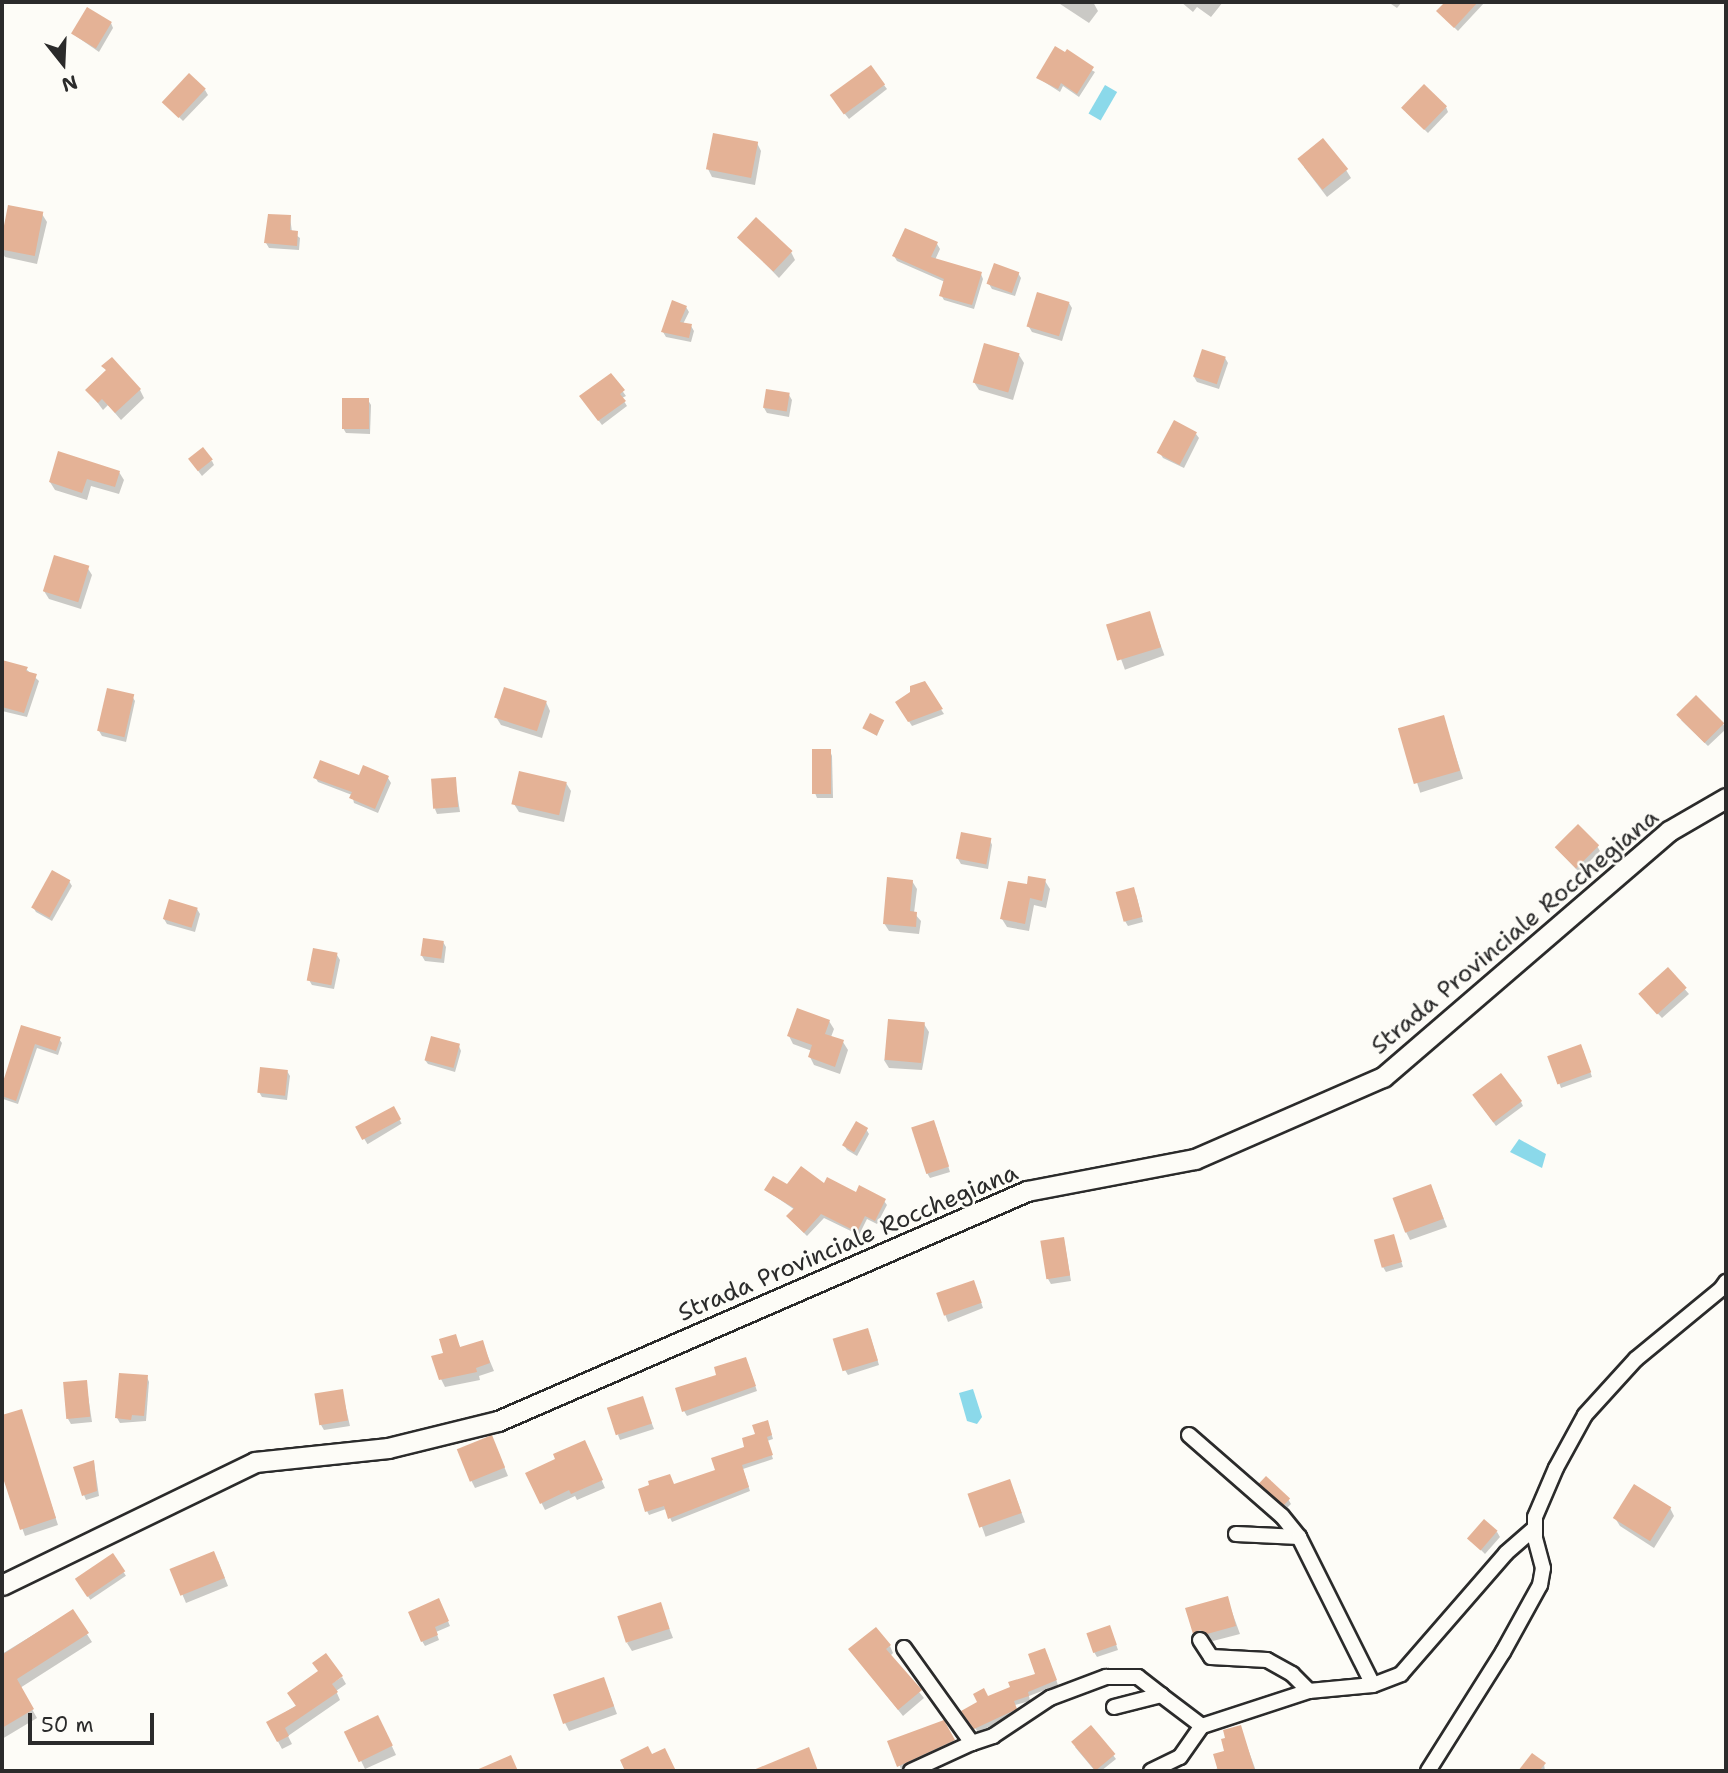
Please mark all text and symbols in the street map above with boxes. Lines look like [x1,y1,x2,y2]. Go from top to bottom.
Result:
north arrow [28,28,98,98]
text: N [59,69,81,98]
street label: Strada Provinciale Rocchegiana [1365,803,1665,1061]
street label: Strada Provinciale Rocchegiana [674,1158,1022,1328]
scale bar [32,1700,158,1744]
text: 50 m [41,1711,94,1739]

